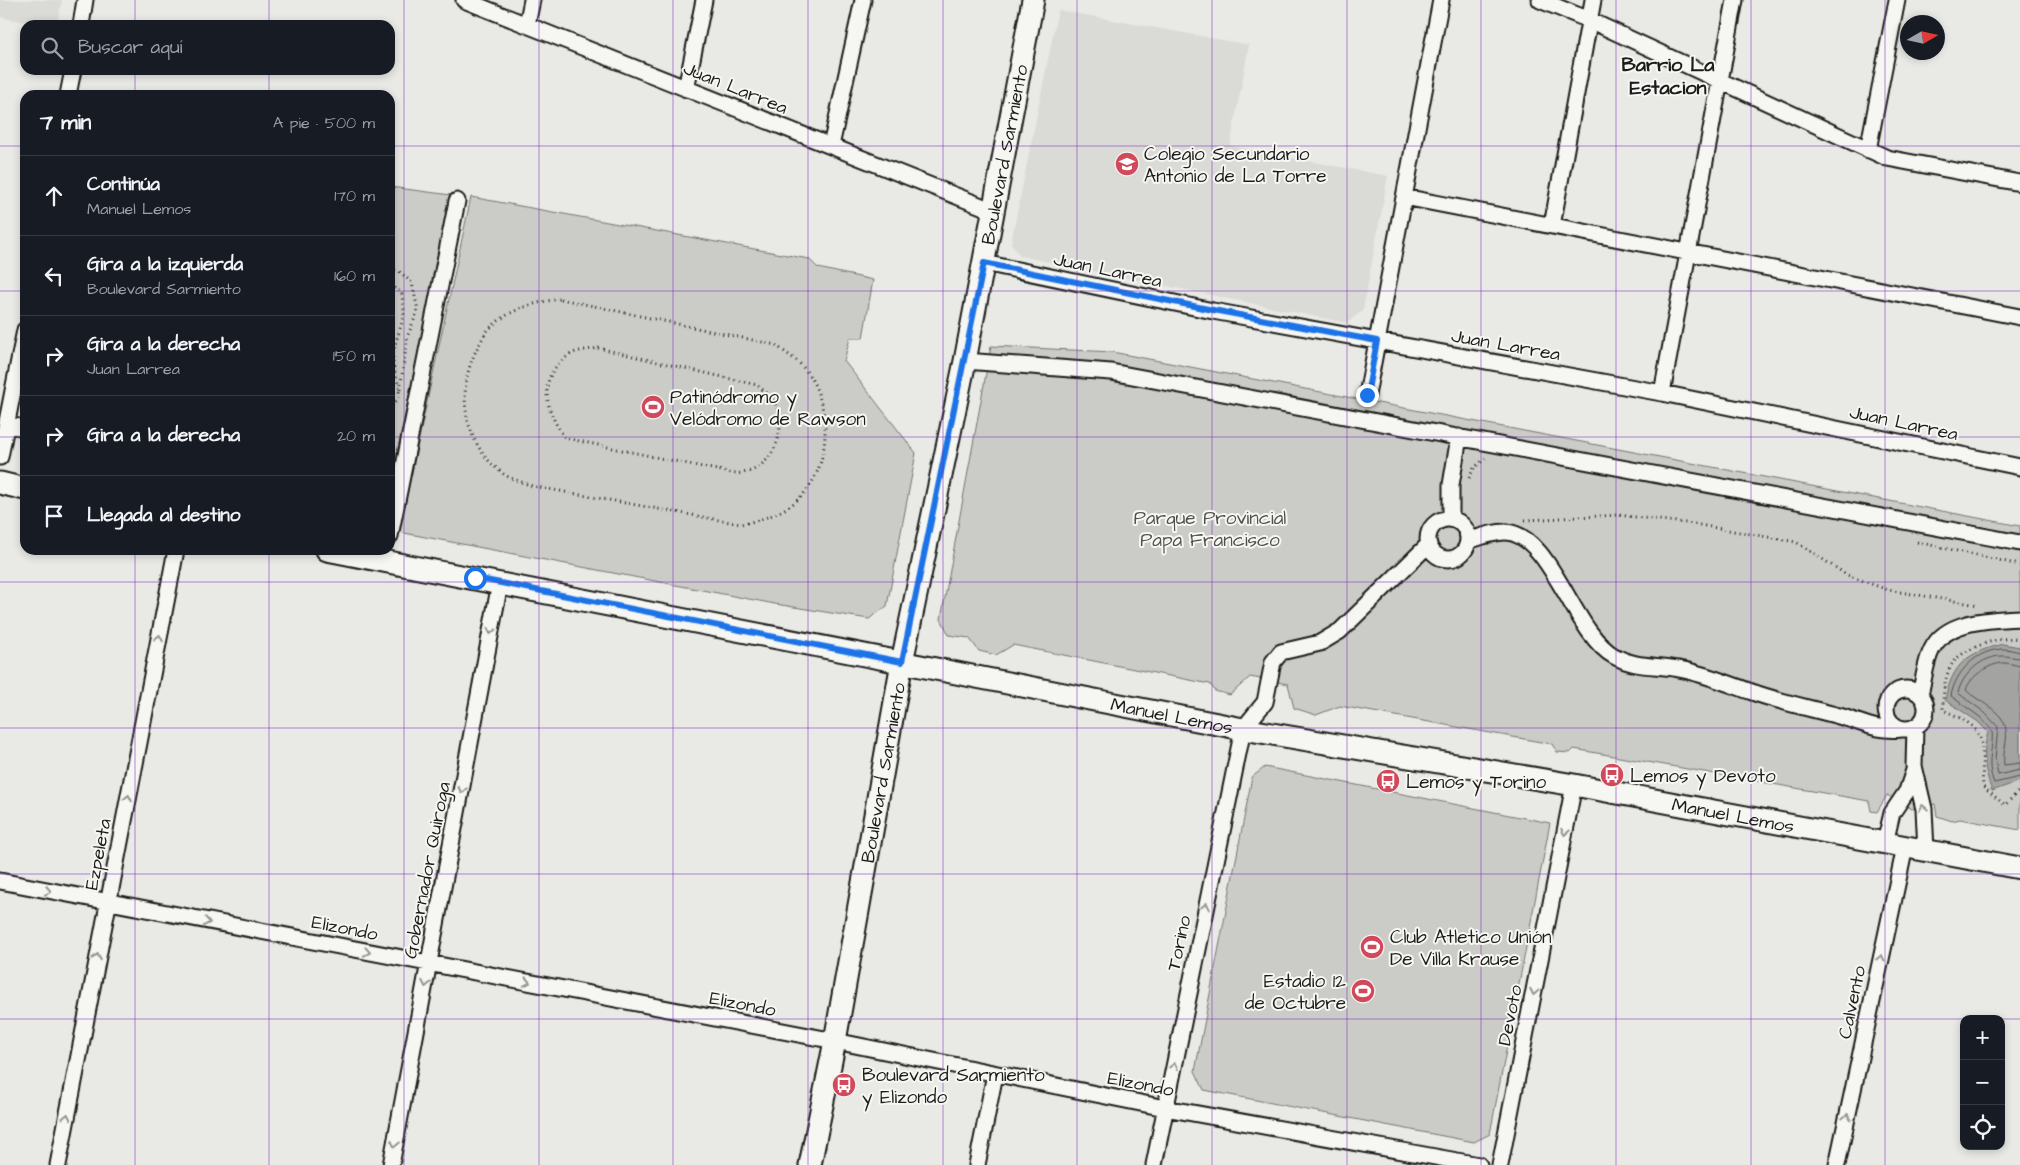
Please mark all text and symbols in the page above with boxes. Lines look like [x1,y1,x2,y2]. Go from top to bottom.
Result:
north arrow [1900,15,1945,60]
search box [20,20,395,75]
icon: search [38,34,66,62]
text: Buscar aquí [78,34,182,61]
district label: Barrio La Estacion [1622,51,1715,102]
street label: Juan Larrea [679,55,792,122]
street label: Boulevard Sarmiento [975,62,1036,247]
text: 7 min [40,108,91,137]
text: A pie · 500 m [273,112,375,134]
place label: Colegio Secundario Antonio de La Torre [1144,141,1327,190]
school or university icon: Colegio Secundario Antonio de La Torre [1114,151,1140,177]
text: Continúa [87,171,160,198]
icon: ahead [40,182,68,210]
text: 170 m [334,185,375,207]
text: Manuel Lemos [87,198,191,220]
street label: Juan Larrea [1051,246,1165,295]
text: Gira a la izquierda [87,251,243,278]
icon: left [40,262,68,290]
text: 160 m [334,265,375,287]
text: Boulevard Sarmiento [87,278,241,300]
street label: Juan Larrea [1449,323,1563,368]
text: Gira a la derecha [87,331,240,358]
icon: right [40,342,68,370]
text: 150 m [333,345,375,367]
text: Juan Larrea [87,358,180,380]
place label: Patinódromo y Velódromo de Rawson [670,384,866,433]
route end [1356,384,1379,407]
sports icon: Patinódromo y Velódromo de Rawson [640,394,666,420]
street label: Juan Larrea [1847,399,1961,448]
icon: right [40,422,68,450]
text: Gira a la derecha [87,422,240,449]
text: 20 m [337,425,375,447]
icon: arrive [40,502,68,530]
text: Llegada al destino [87,502,240,529]
park label: Parque Provincial Papa Francisco [1134,505,1286,554]
route start [464,567,487,590]
one-way arrow [487,626,497,635]
one-way arrow [153,634,163,643]
street label: Boulevard Sarmiento [855,680,913,865]
street label: Manuel Lemos [1108,691,1235,742]
bus stop icon: Lemos y Devoto [1599,762,1625,788]
place label: Lemos y Devoto [1630,763,1776,791]
bus stop icon: Lemos y Torino [1375,768,1401,794]
place label: Lemos y Torino [1406,769,1546,797]
street label: Gobernador Quiroga [397,779,459,961]
one-way arrow [457,786,467,795]
street label: Manuel Lemos [1670,792,1796,841]
one-way arrow [122,793,132,802]
one-way arrow [1919,803,1929,812]
street label: Ezpeleta [78,816,119,892]
one-way arrow [1560,828,1571,837]
one-way arrow [43,885,52,895]
one-way arrow [1200,902,1211,911]
street label: Elizondo [309,909,381,948]
street label: Torino [1160,913,1199,974]
one-way arrow [203,916,212,926]
place label: Club Atletico Unión De Villa Krause [1390,924,1552,973]
sports icon: Club Atletico Unión De Villa Krause [1359,934,1385,960]
one-way arrow [363,946,371,957]
one-way arrow [92,953,102,962]
one-way arrow [1875,954,1886,963]
street label: Calvento [1832,963,1873,1041]
place label: Estadio 12 de Octubre [1245,968,1346,1017]
one-way arrow [522,977,531,987]
sports icon: Estadio 12 de Octubre [1350,978,1376,1004]
one-way arrow [421,980,431,989]
street label: Devoto [1491,982,1530,1048]
street label: Elizondo [707,985,779,1024]
one-way arrow [1529,987,1540,996]
map controls [1960,1015,2005,1150]
button: + [1960,1015,2005,1060]
button: − [1960,1060,2005,1105]
one-way arrow [1168,1061,1178,1070]
place label: Boulevard Sarmiento y Elizondo [862,1062,1045,1112]
street label: Elizondo [1105,1065,1177,1104]
bus stop icon: Boulevard Sarmiento y Elizondo [831,1072,857,1098]
button: locate [1960,1105,2005,1150]
one-way arrow [62,1113,72,1121]
one-way arrow [1841,1113,1852,1122]
one-way arrow [390,1140,401,1148]

